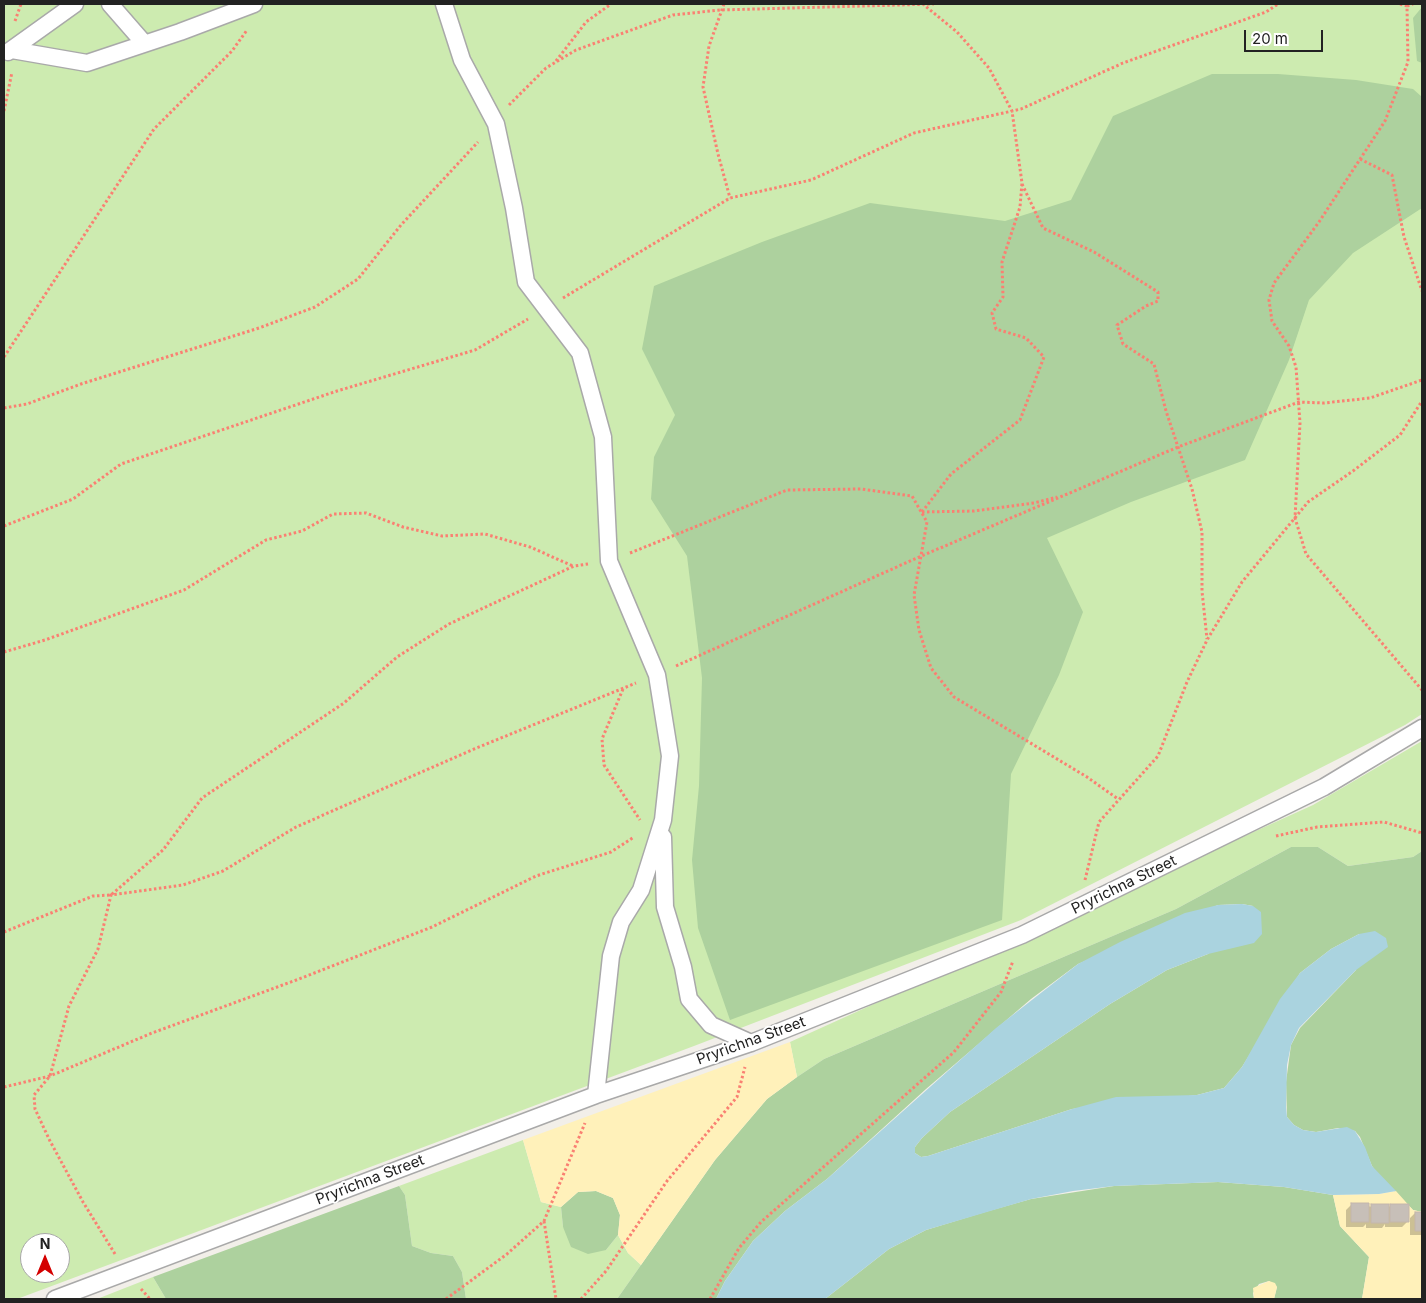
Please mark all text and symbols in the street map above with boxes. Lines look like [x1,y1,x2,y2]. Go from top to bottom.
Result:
scale bar [1246,20,1325,52]
text: 20 m [1252,29,1288,48]
street label: Pryrichna Street [1069,852,1179,918]
street label: Pryrichna Street [694,1013,808,1069]
street label: Pryrichna Street [313,1151,427,1209]
north arrow [20,1233,70,1283]
text: N [40,1235,50,1252]

